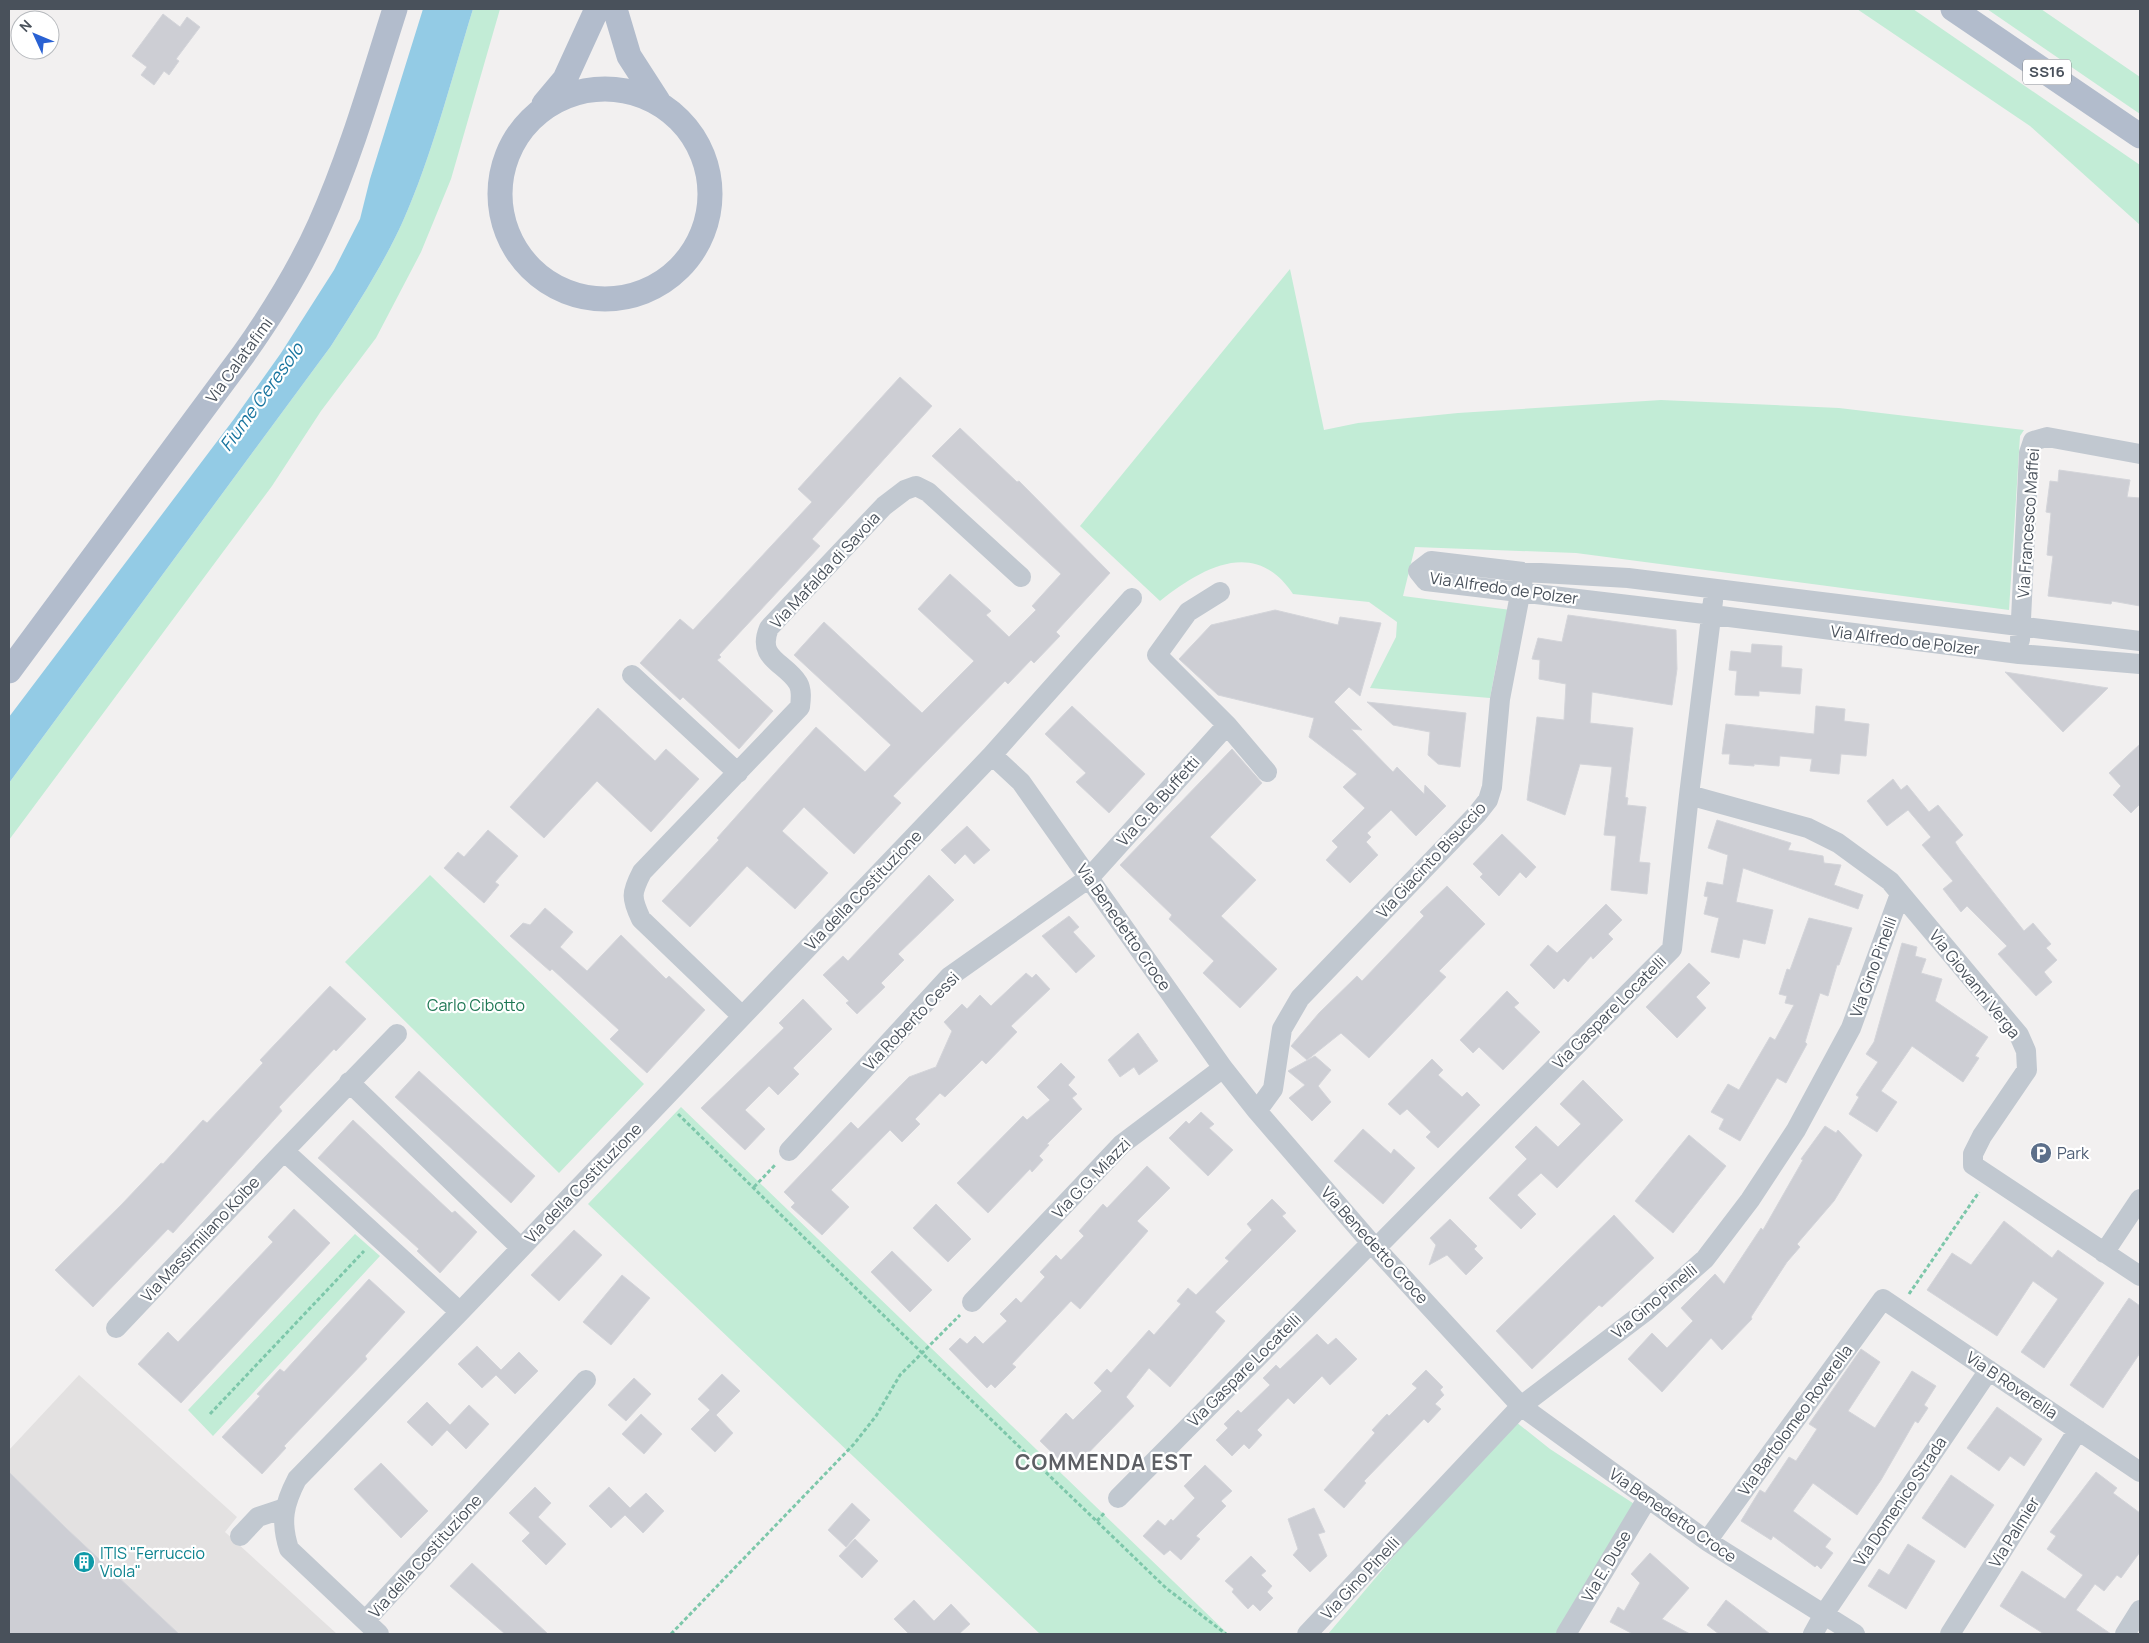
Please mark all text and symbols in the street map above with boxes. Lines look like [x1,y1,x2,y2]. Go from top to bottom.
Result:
north arrow [10,10,60,60]
text: N [15,15,36,36]
road number: SS16 [2023,60,2071,84]
street label: Via Calatafimi [201,313,277,407]
water label: Fiume Ceresolo [214,336,309,455]
street label: Via Francesco Maffei [2012,447,2044,599]
street label: Via Mafalda di Savoia [765,507,885,633]
street label: Via Alfredo de Polzer [1428,567,1580,609]
street label: Via Alfredo de Polzer [1829,620,1981,660]
street label: Via G. B. Buffetti [1112,751,1204,851]
street label: Via Giacinto Bisuccio [1371,797,1491,923]
street label: Via della Costituzione [800,825,926,955]
street label: Via Benedetto Croce [1072,859,1176,995]
street label: Via Gino Pinelli [1845,914,1901,1020]
street label: Via Giovanni Verga [1924,925,2026,1043]
street label: Via Gaspare Locatelli [1547,950,1671,1074]
street label: Via Roberto Cessi [858,967,964,1075]
park label: Carlo Cibotto [427,994,525,1016]
street label: Via della Costituzione [520,1118,646,1248]
street label: Via G.G. Miazzi [1047,1133,1135,1223]
parking icon: Park [2029,1141,2053,1165]
place label: Park [2057,1142,2090,1164]
street label: Via Massimiliano Kolbe [136,1171,264,1307]
street label: Via Benedetto Croce [1316,1182,1434,1308]
street label: Via Gino Pinelli [1606,1259,1702,1343]
street label: Via Gaspare Locatelli [1182,1308,1306,1432]
street label: Via Bartolomeo Roverella [1733,1340,1857,1500]
street label: Via B Roverella [1962,1346,2062,1424]
street label: Via Domenico Strada [1849,1432,1951,1570]
district label: COMMENDA EST [1015,1448,1193,1476]
street label: Via Benedetto Croce [1605,1463,1741,1567]
street label: Via della Costituzione [364,1489,486,1623]
street label: Via Palmier [1984,1492,2045,1572]
street label: Via E. Duse [1576,1526,1636,1606]
street label: Via Gino Pinelli [1316,1532,1404,1624]
place label: ITIS "Ferruccio Viola" [100,1542,205,1582]
building icon: ITIS "Ferruccio Viola" [72,1550,96,1574]

